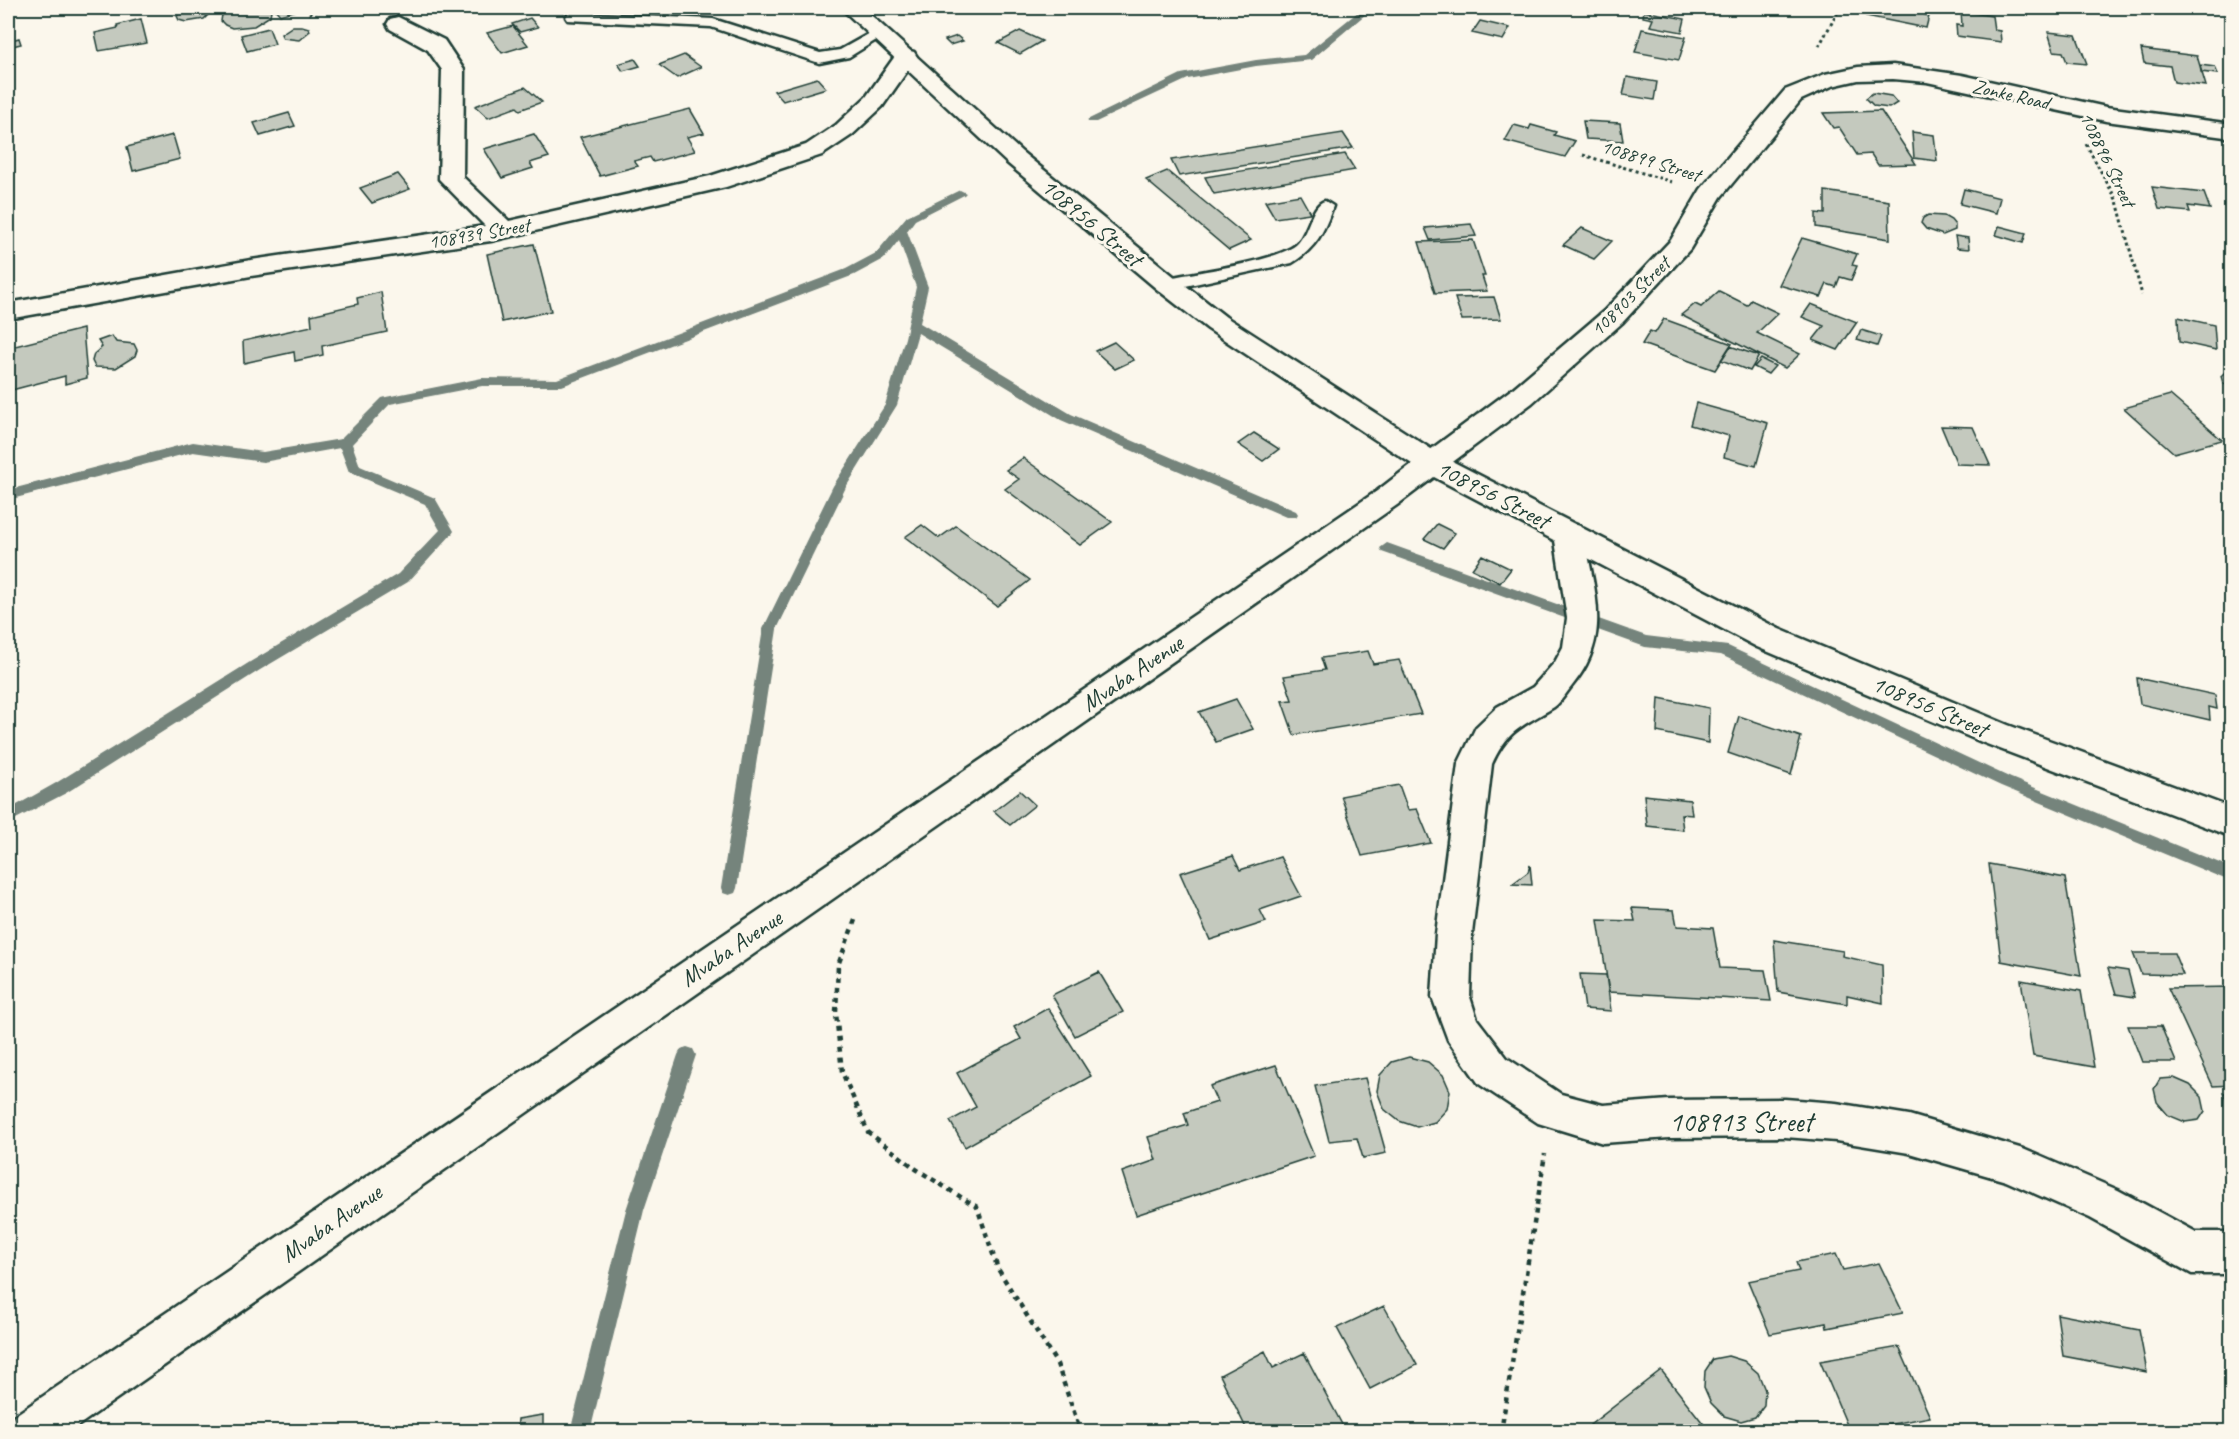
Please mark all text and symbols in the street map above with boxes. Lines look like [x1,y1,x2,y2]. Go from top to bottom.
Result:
street label: Zonke Road [1970,74,2055,116]
street label: 108896 Street [2074,108,2143,214]
street label: 108899 Street [1598,134,1707,188]
street label: 108956 Street [1035,171,1151,275]
street label: 108939 Street [426,212,535,255]
street label: 108903 Street [1585,249,1678,341]
street label: 108956 Street [1431,453,1557,537]
street label: Mvaba Avenue [1075,627,1191,718]
street label: 108956 Street [1868,668,1995,745]
street label: Mvaba Avenue [674,902,790,993]
street label: 108913 Street [1669,1104,1816,1139]
street label: Mvaba Avenue [275,1176,389,1269]

